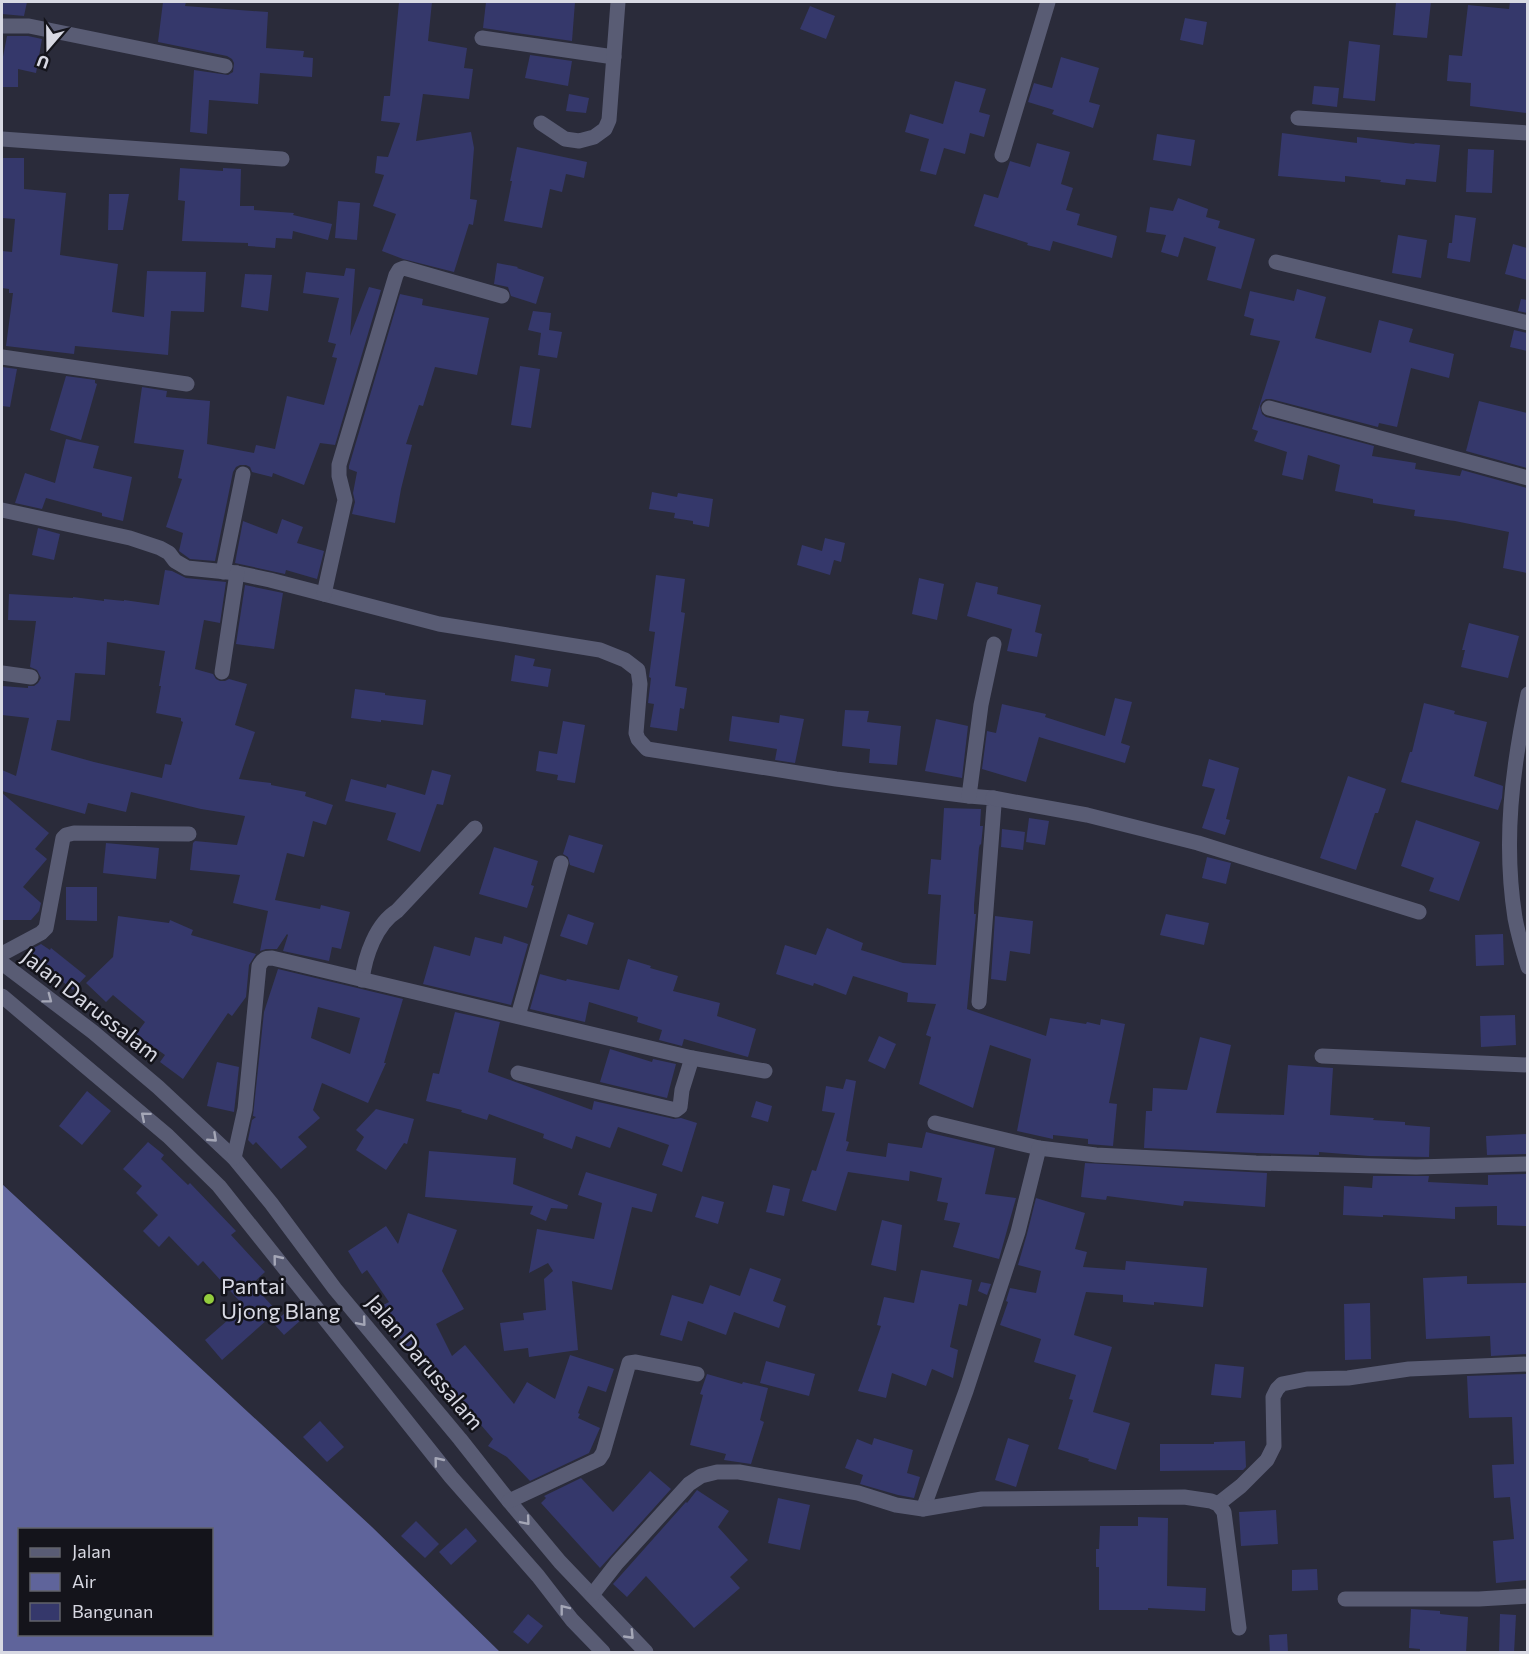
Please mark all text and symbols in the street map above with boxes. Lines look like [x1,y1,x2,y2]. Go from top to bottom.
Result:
north arrow [18,18,78,78]
text: U [34,52,51,73]
street label: Jalan Darussalam [17,942,166,1067]
one-way arrow [42,991,53,1002]
one-way arrow [141,1112,152,1123]
one-way arrow [205,1131,216,1142]
one-way arrow [273,1255,284,1266]
place label: Pantai Ujong Blang [221,1272,340,1324]
street label: Jalan Darussalam [361,1289,490,1435]
marker: Pantai Ujong Blang [202,1292,216,1306]
one-way arrow [355,1315,366,1326]
one-way arrow [434,1456,445,1467]
one-way arrow [518,1515,529,1526]
legend [18,1528,213,1636]
text: Jalan [72,1540,111,1562]
text: Air [72,1570,96,1592]
text: Bangunan [72,1600,153,1622]
one-way arrow [560,1605,571,1616]
one-way arrow [622,1627,633,1638]

